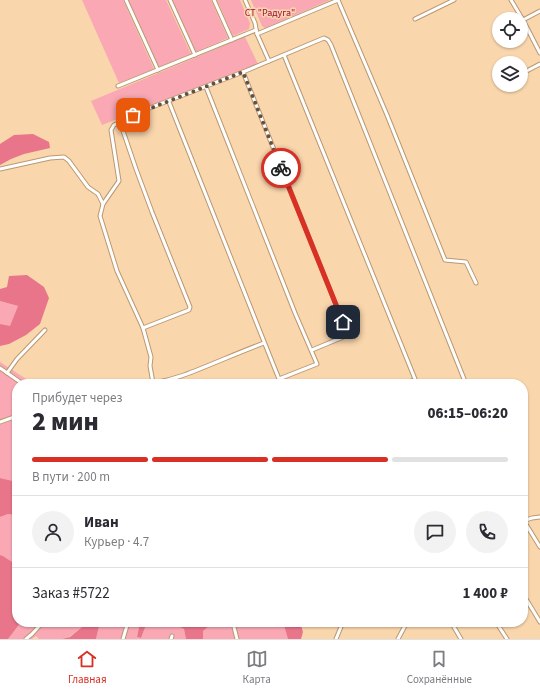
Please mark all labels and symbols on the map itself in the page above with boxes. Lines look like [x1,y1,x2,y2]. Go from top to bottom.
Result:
park label: СТ "Радуга" [245,6,295,20]
pin [116,98,150,132]
courier [261,148,301,188]
pin [326,305,360,339]

